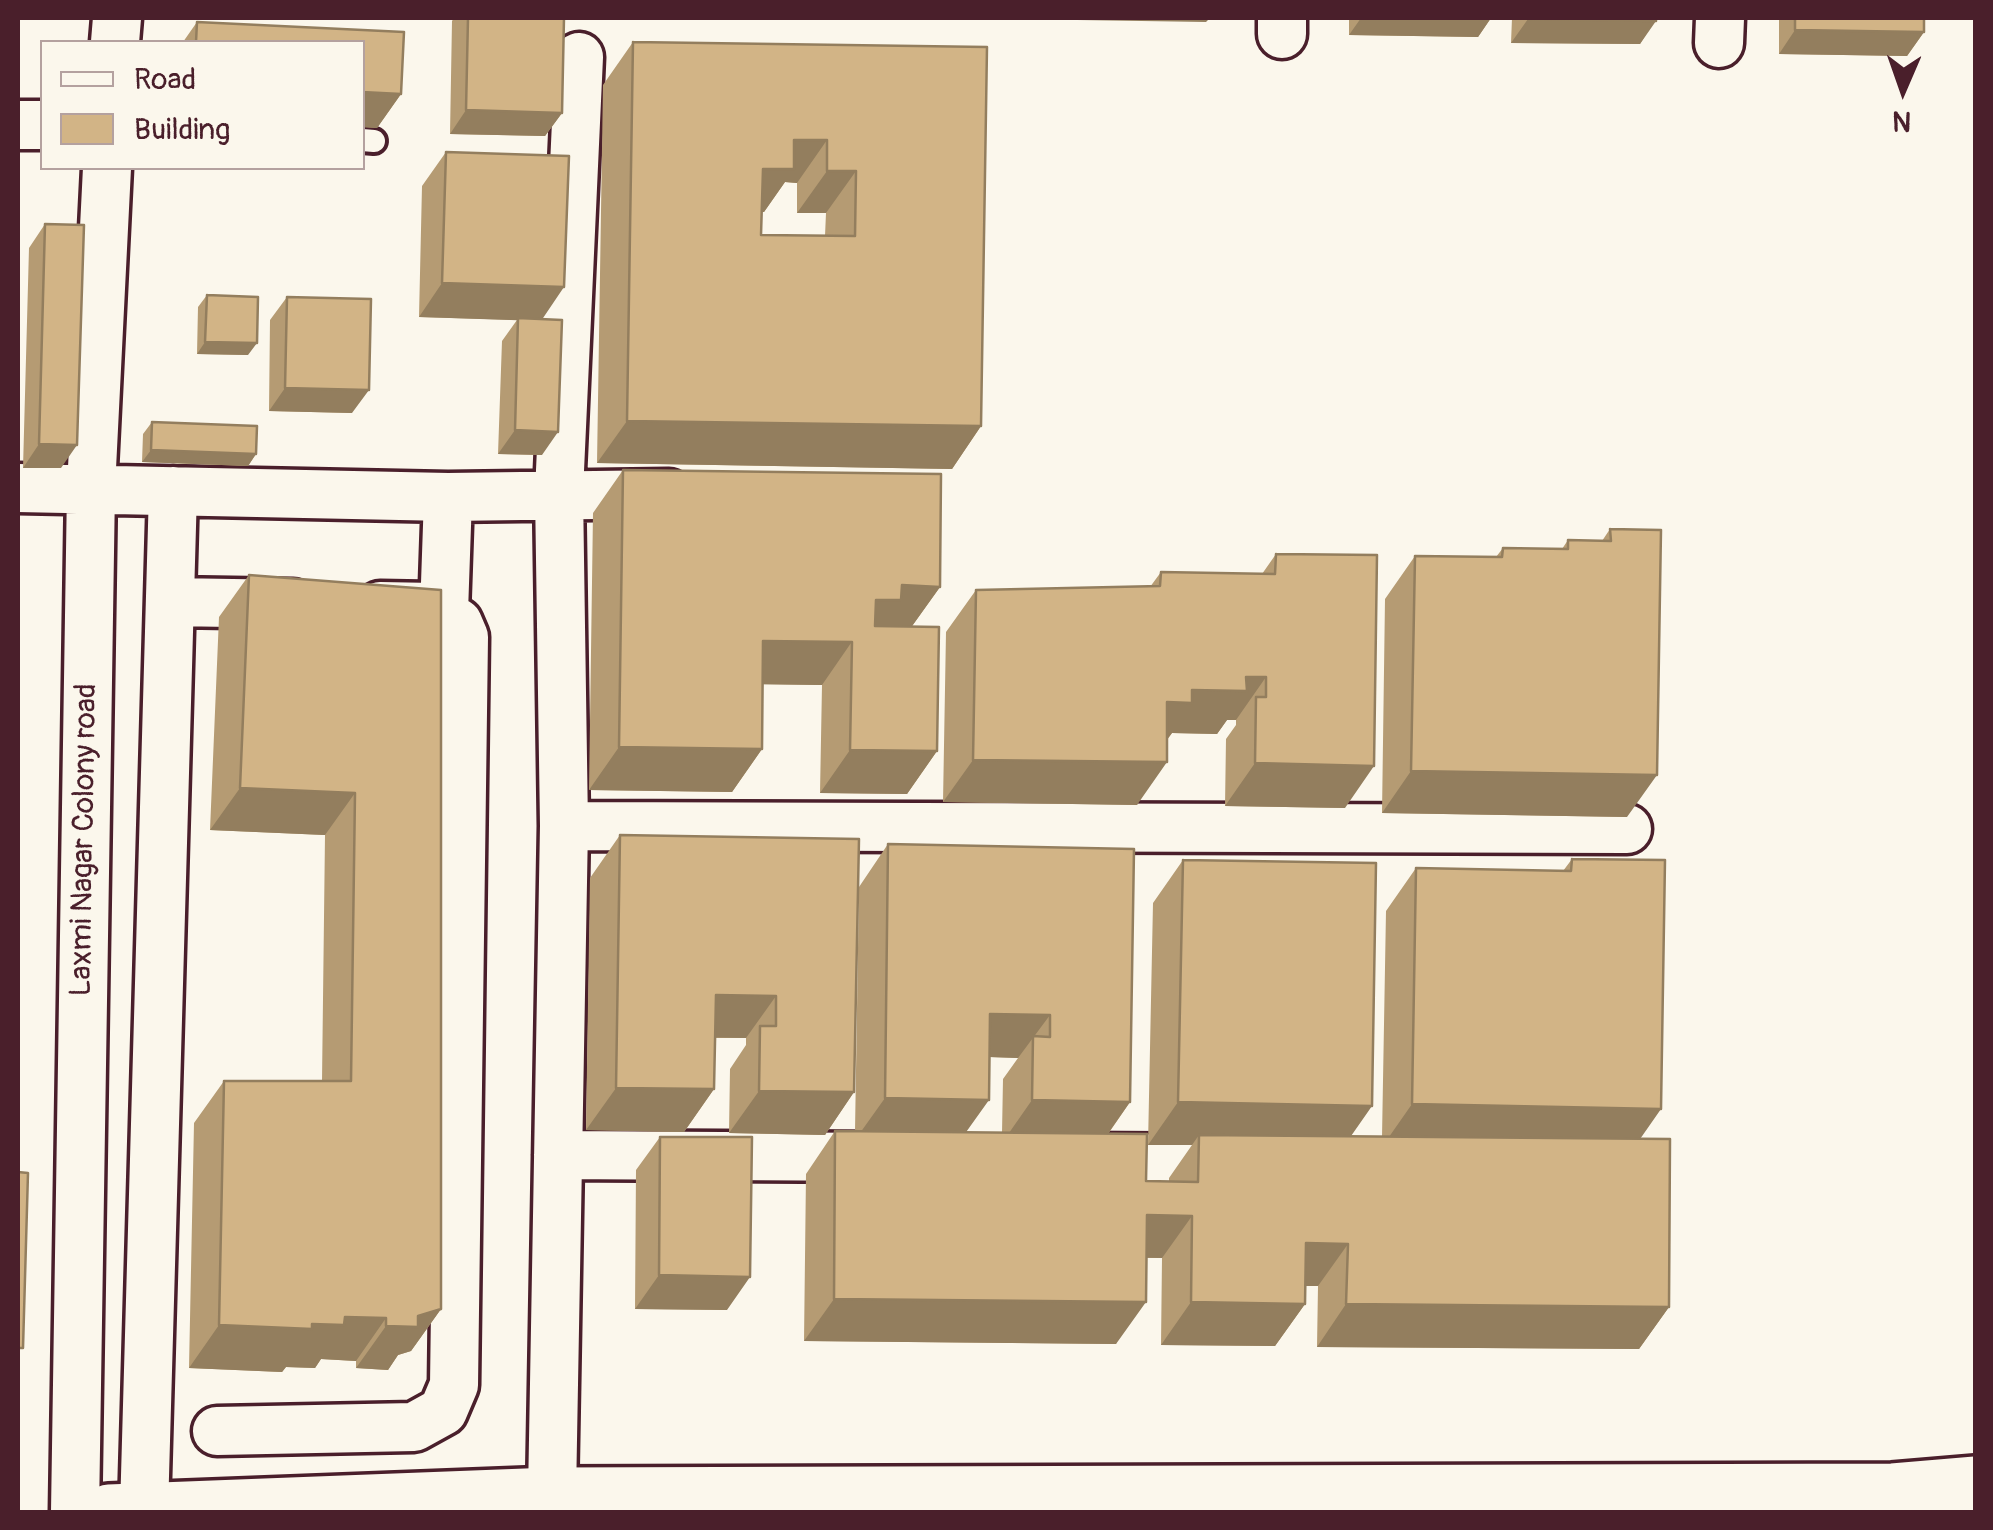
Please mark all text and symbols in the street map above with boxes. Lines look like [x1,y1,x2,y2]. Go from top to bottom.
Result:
legend [40,40,365,170]
north arrow [1853,40,1953,140]
text: Road [134,61,196,98]
text: N [1892,103,1912,138]
text: Building [134,111,230,148]
street label: Laxmi Nagar Colony road [64,683,106,997]

